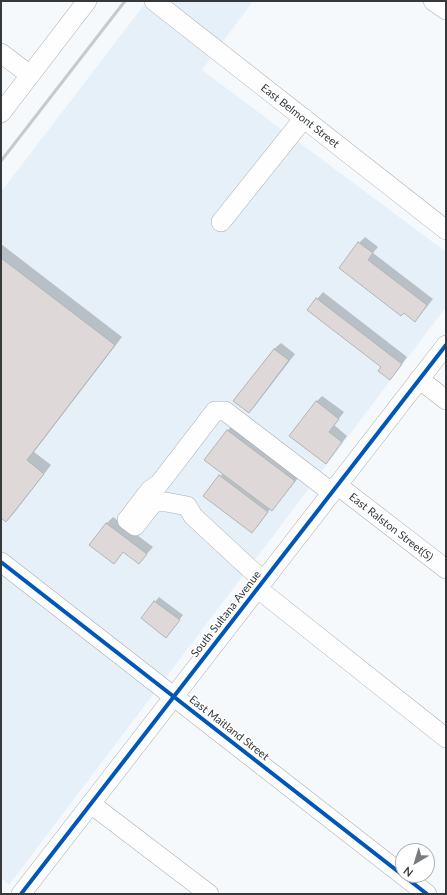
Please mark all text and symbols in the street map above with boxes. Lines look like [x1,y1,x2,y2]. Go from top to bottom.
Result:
street label: East Belmont Street [258,81,342,151]
street label: East Ralston Street(S) [346,490,436,564]
street label: South Sultana Avenue [188,568,264,660]
street label: East Maitland Street [187,693,271,763]
north arrow [395,843,435,883]
text: N [401,864,415,880]

